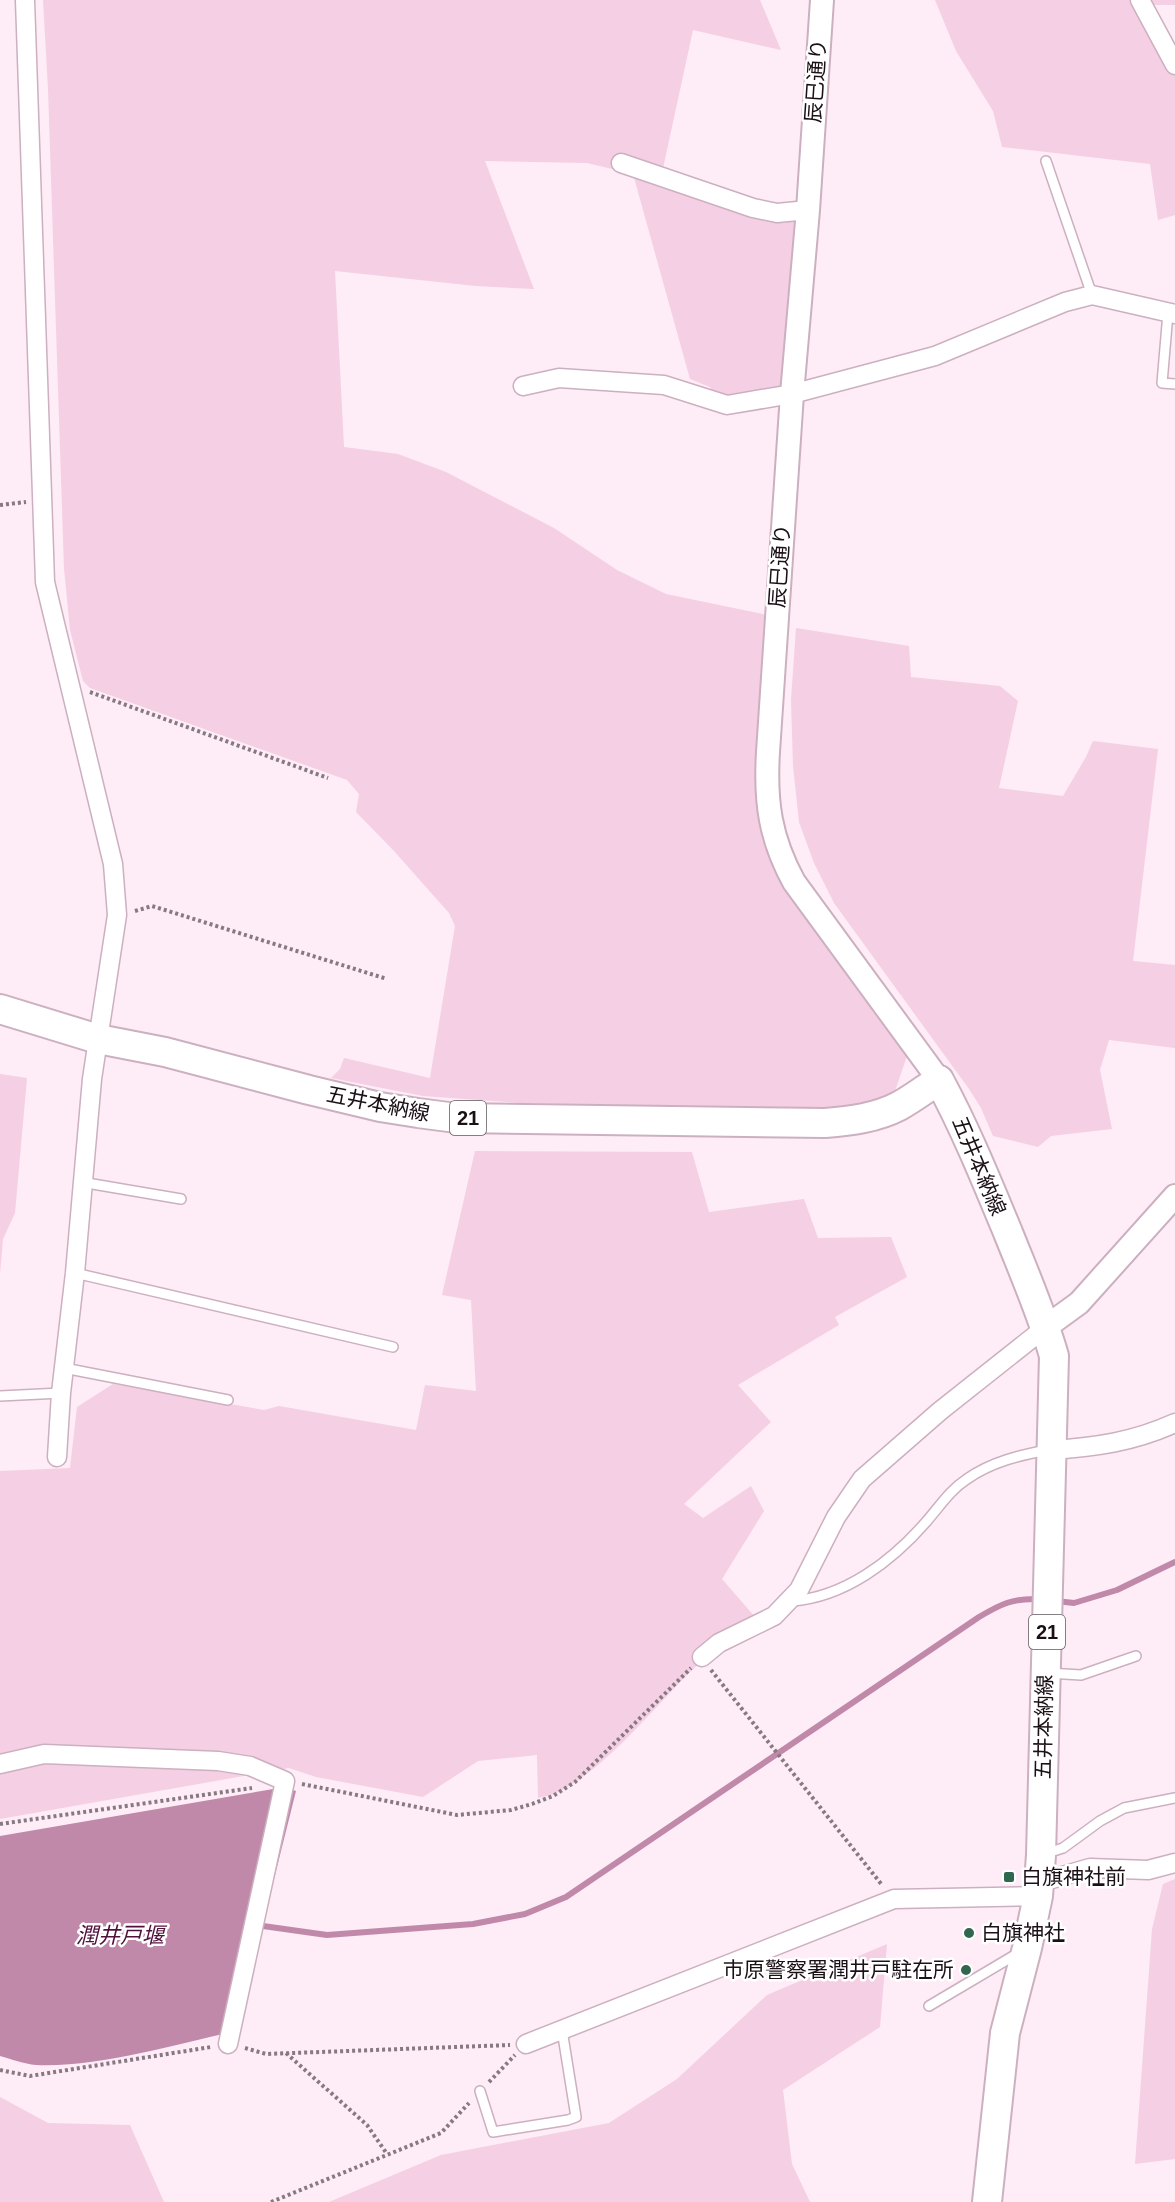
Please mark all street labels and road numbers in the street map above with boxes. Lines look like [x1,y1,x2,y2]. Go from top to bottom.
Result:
street label: 辰巳通り [801,38,830,124]
street label: 辰巳通り [765,523,794,609]
street label: 五井本納線 [324,1082,432,1125]
road number: 21 [450,1101,486,1135]
street label: 五井本納線 [948,1113,1011,1219]
road number: 21 [1029,1615,1065,1649]
street label: 五井本納線 [1031,1674,1056,1780]

